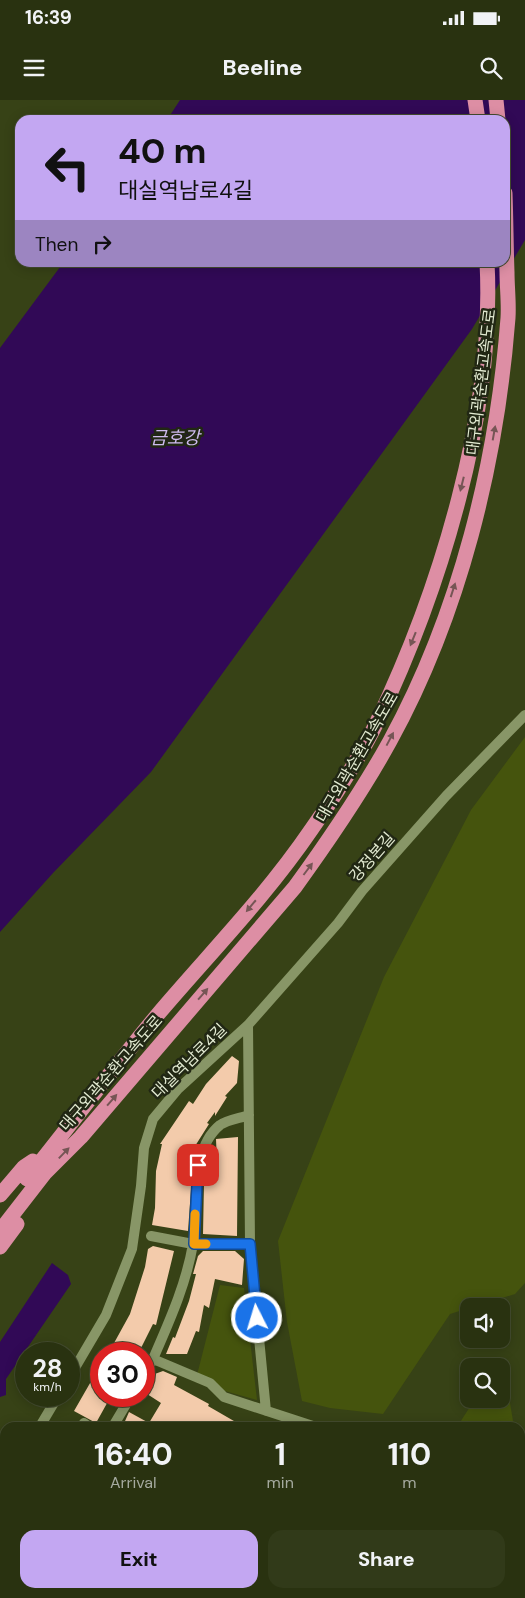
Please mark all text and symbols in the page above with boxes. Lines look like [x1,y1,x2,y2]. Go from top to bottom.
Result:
text: 16:39 [25,5,72,30]
text: Beeline [223,53,302,82]
icon: menu [20,54,48,82]
icon: search [477,54,505,82]
text: 40 m [118,128,207,174]
icon: left [35,135,100,200]
text: 대실역남로4길 [118,176,253,205]
icon: right [88,230,116,258]
text: Then [35,232,78,257]
street label: 대구외곽순환고속도로 [462,307,500,456]
one-way arrow [490,424,498,440]
water label: 금호강 [150,426,202,450]
one-way arrow [458,476,466,491]
one-way arrow [450,582,457,597]
one-way arrow [409,632,417,647]
street label: 대구외곽순환고속도로 [311,688,403,826]
one-way arrow [386,732,394,746]
street label: 강정본길 [345,828,399,886]
one-way arrow [303,862,313,876]
one-way arrow [246,900,257,912]
one-way arrow [198,987,209,1000]
street label: 대구외곽순환고속도로 [55,1010,167,1135]
street label: 대실역남로4길 [147,1019,231,1103]
one-way arrow [107,1093,118,1106]
pin [177,1144,219,1186]
one-way arrow [58,1147,70,1159]
icon: arrive [184,1151,212,1179]
position arrow [230,1291,282,1343]
map controls [460,1298,510,1408]
button: sound [460,1298,510,1348]
speed limit sign: 30 [90,1342,155,1407]
text: 28 [32,1352,63,1385]
button: search [460,1358,510,1408]
text: km/h [33,1379,62,1395]
text: 16:40 [94,1435,173,1474]
text: 1 [275,1435,286,1474]
text: 110 [388,1435,431,1474]
text: Arrival [110,1472,157,1493]
text: min [267,1472,294,1493]
text: m [402,1472,417,1493]
button: Exit [20,1530,258,1588]
button: Share [268,1530,505,1588]

